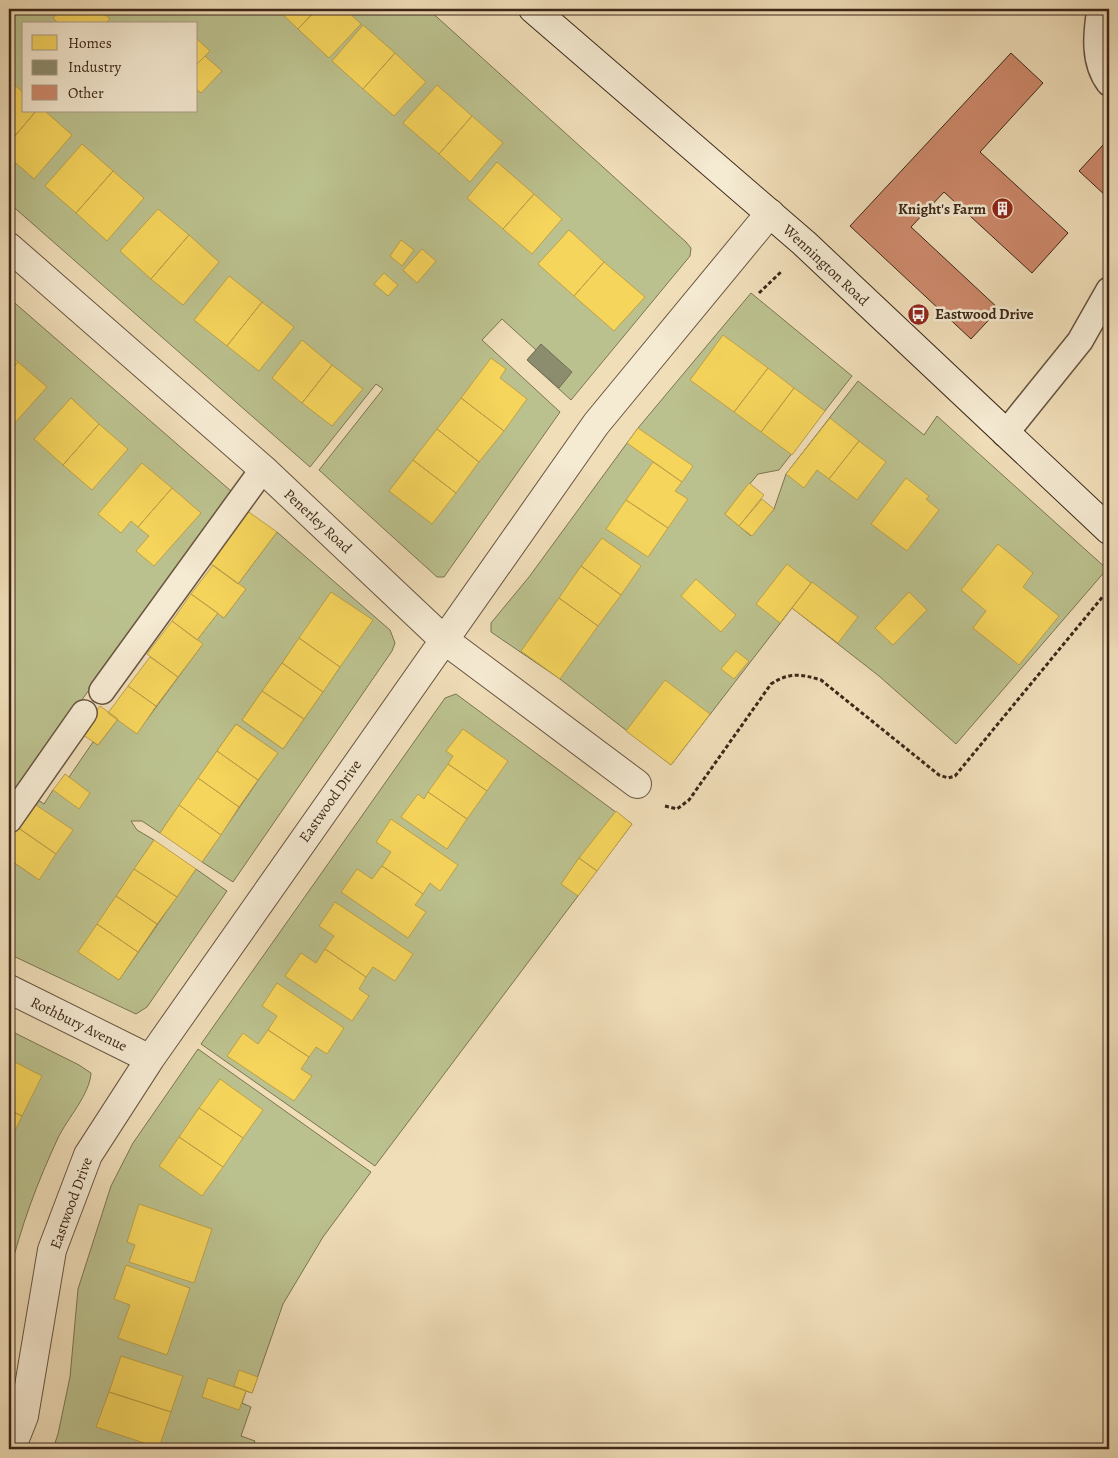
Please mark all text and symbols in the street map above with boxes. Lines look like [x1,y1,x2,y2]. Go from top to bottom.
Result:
legend [22,22,198,112]
text: Homes [68,33,112,53]
text: Industry [68,57,122,77]
text: Other [68,83,104,103]
building icon: Knight's Farm [990,197,1014,221]
place label: Knight's Farm [898,199,986,219]
street label: Wennington Road [778,219,874,311]
bus stop icon: Eastwood Drive [907,302,931,326]
place label: Eastwood Drive [935,304,1034,324]
street label: Penerley Road [280,484,357,558]
street label: Eastwood Drive [294,756,366,846]
street label: Rothbury Avenue [27,992,131,1056]
street label: Eastwood Drive [45,1154,97,1252]

